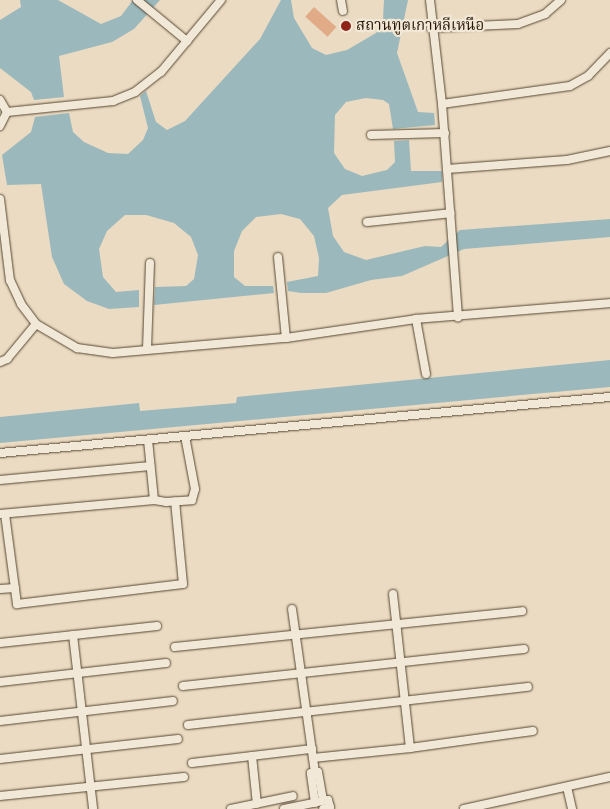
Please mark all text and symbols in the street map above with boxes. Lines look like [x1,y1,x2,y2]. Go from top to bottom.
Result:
place label: สถานทูตเกาหลีเหนือ [356,17,484,35]
marker: สถานทูตเกาหลีเหนือ [340,20,352,32]

